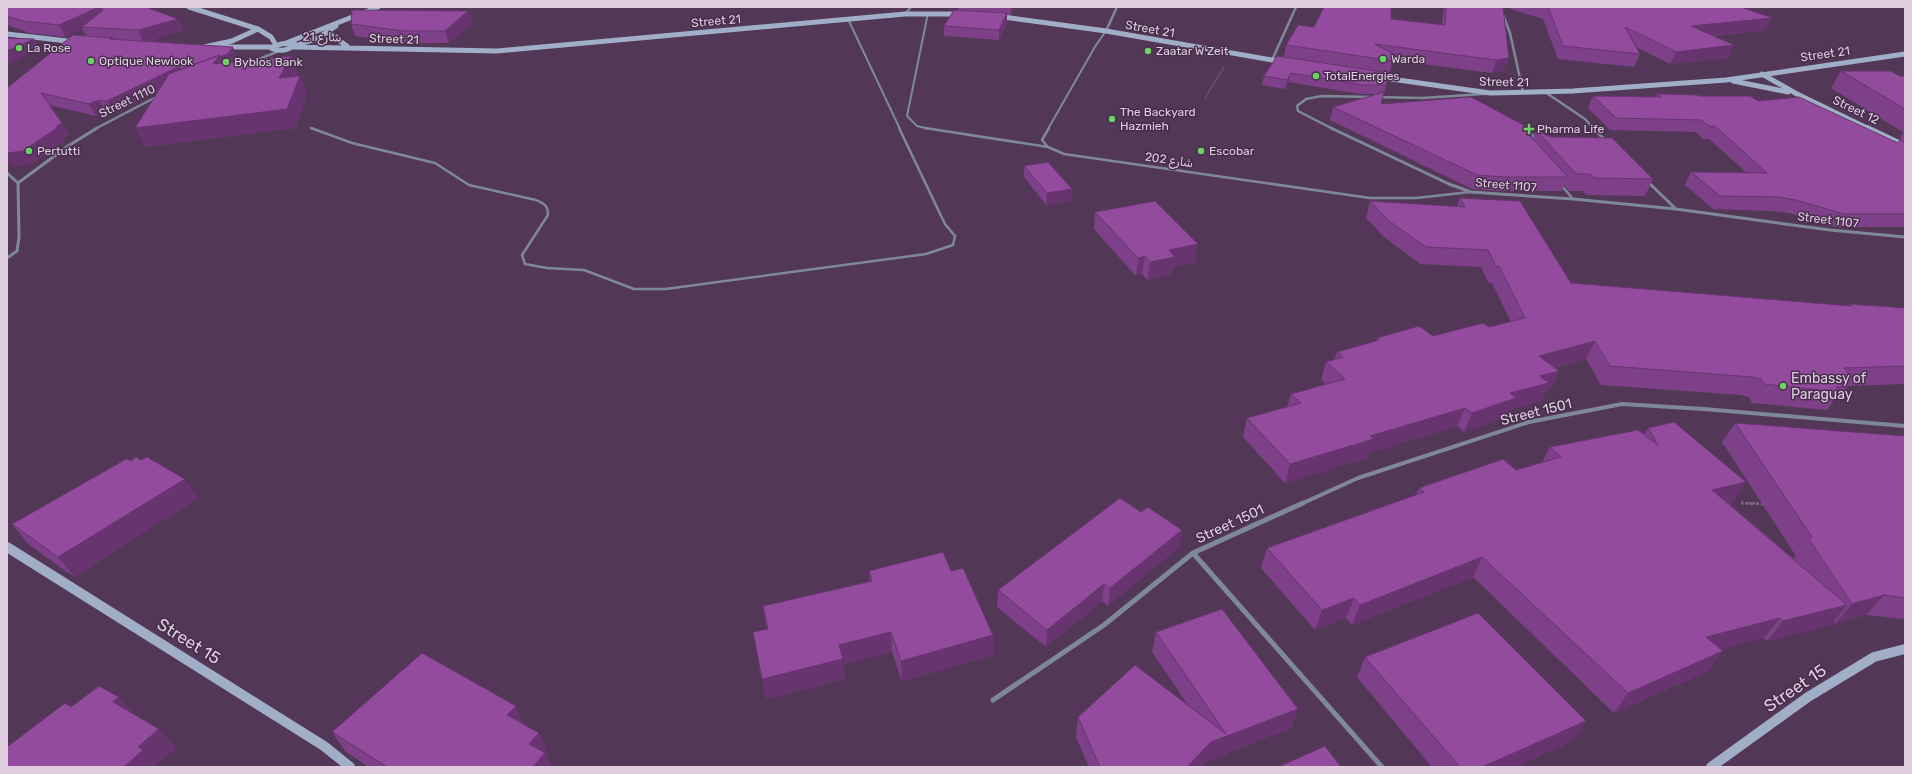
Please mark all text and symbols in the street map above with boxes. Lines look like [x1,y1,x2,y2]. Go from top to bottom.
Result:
street label: Street 21 [691,12,741,30]
street label: Street 21 [1124,18,1176,40]
street label: شارع 21 [302,30,342,46]
street label: Street 21 [369,31,419,47]
place label: La Rose [27,41,71,55]
marker: La Rose [14,43,24,53]
place label: Zaatar W Zeit [1156,44,1229,58]
street label: Street 21 [1799,44,1851,64]
marker: Zaatar W Zeit [1143,46,1153,56]
place label: Warda [1391,52,1425,66]
place label: Optique Newlook [99,54,194,68]
marker: Warda [1378,54,1388,64]
place label: Byblos Bank [234,55,304,69]
marker: Optique Newlook [86,56,96,66]
marker: Byblos Bank [221,57,231,67]
place label: TotalEnergies [1324,69,1399,83]
marker: TotalEnergies [1311,71,1321,81]
street label: Street 21 [1479,75,1529,89]
street label: Street 1110 [97,81,157,121]
street label: Street 12 [1831,93,1881,127]
place label: The Backyard Hazmieh [1120,105,1196,133]
marker: The Backyard Hazmieh [1107,114,1117,124]
place label: Pharma Life [1537,122,1605,136]
marker: Pharma Life [1524,124,1534,134]
place label: Pertutti [37,144,80,158]
place label: Escobar [1209,144,1255,158]
marker: Pertutti [24,146,34,156]
marker: Escobar [1196,146,1206,156]
street label: شارع 202 [1144,150,1194,172]
street label: Street 1107 [1475,175,1537,195]
street label: Street 1107 [1797,209,1859,231]
place label: Embassy of Paraguay [1791,370,1867,403]
marker: Embassy of Paraguay [1778,381,1788,391]
street label: Street 1501 [1498,395,1574,429]
street label: Street 1501 [1193,501,1267,547]
street label: Street 15 [154,614,224,668]
street label: Street 15 [1760,660,1830,716]

